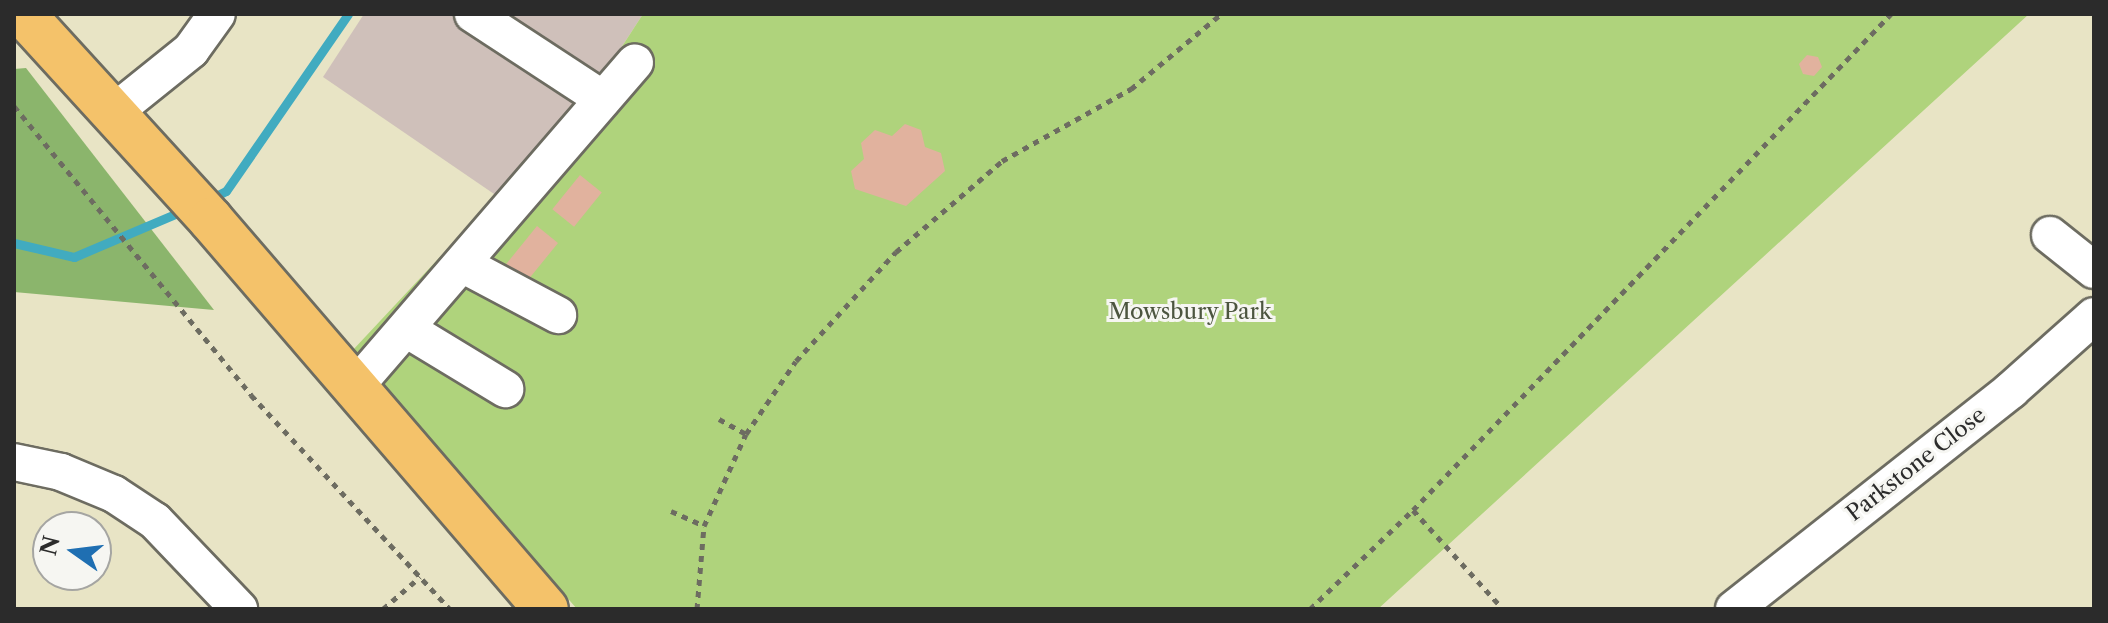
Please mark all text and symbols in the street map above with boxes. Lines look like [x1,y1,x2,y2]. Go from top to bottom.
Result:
park label: Mowsbury Park [1108,299,1272,325]
street label: Parkstone Close [1841,401,1991,527]
north arrow [32,511,112,591]
text: N [35,533,66,558]

